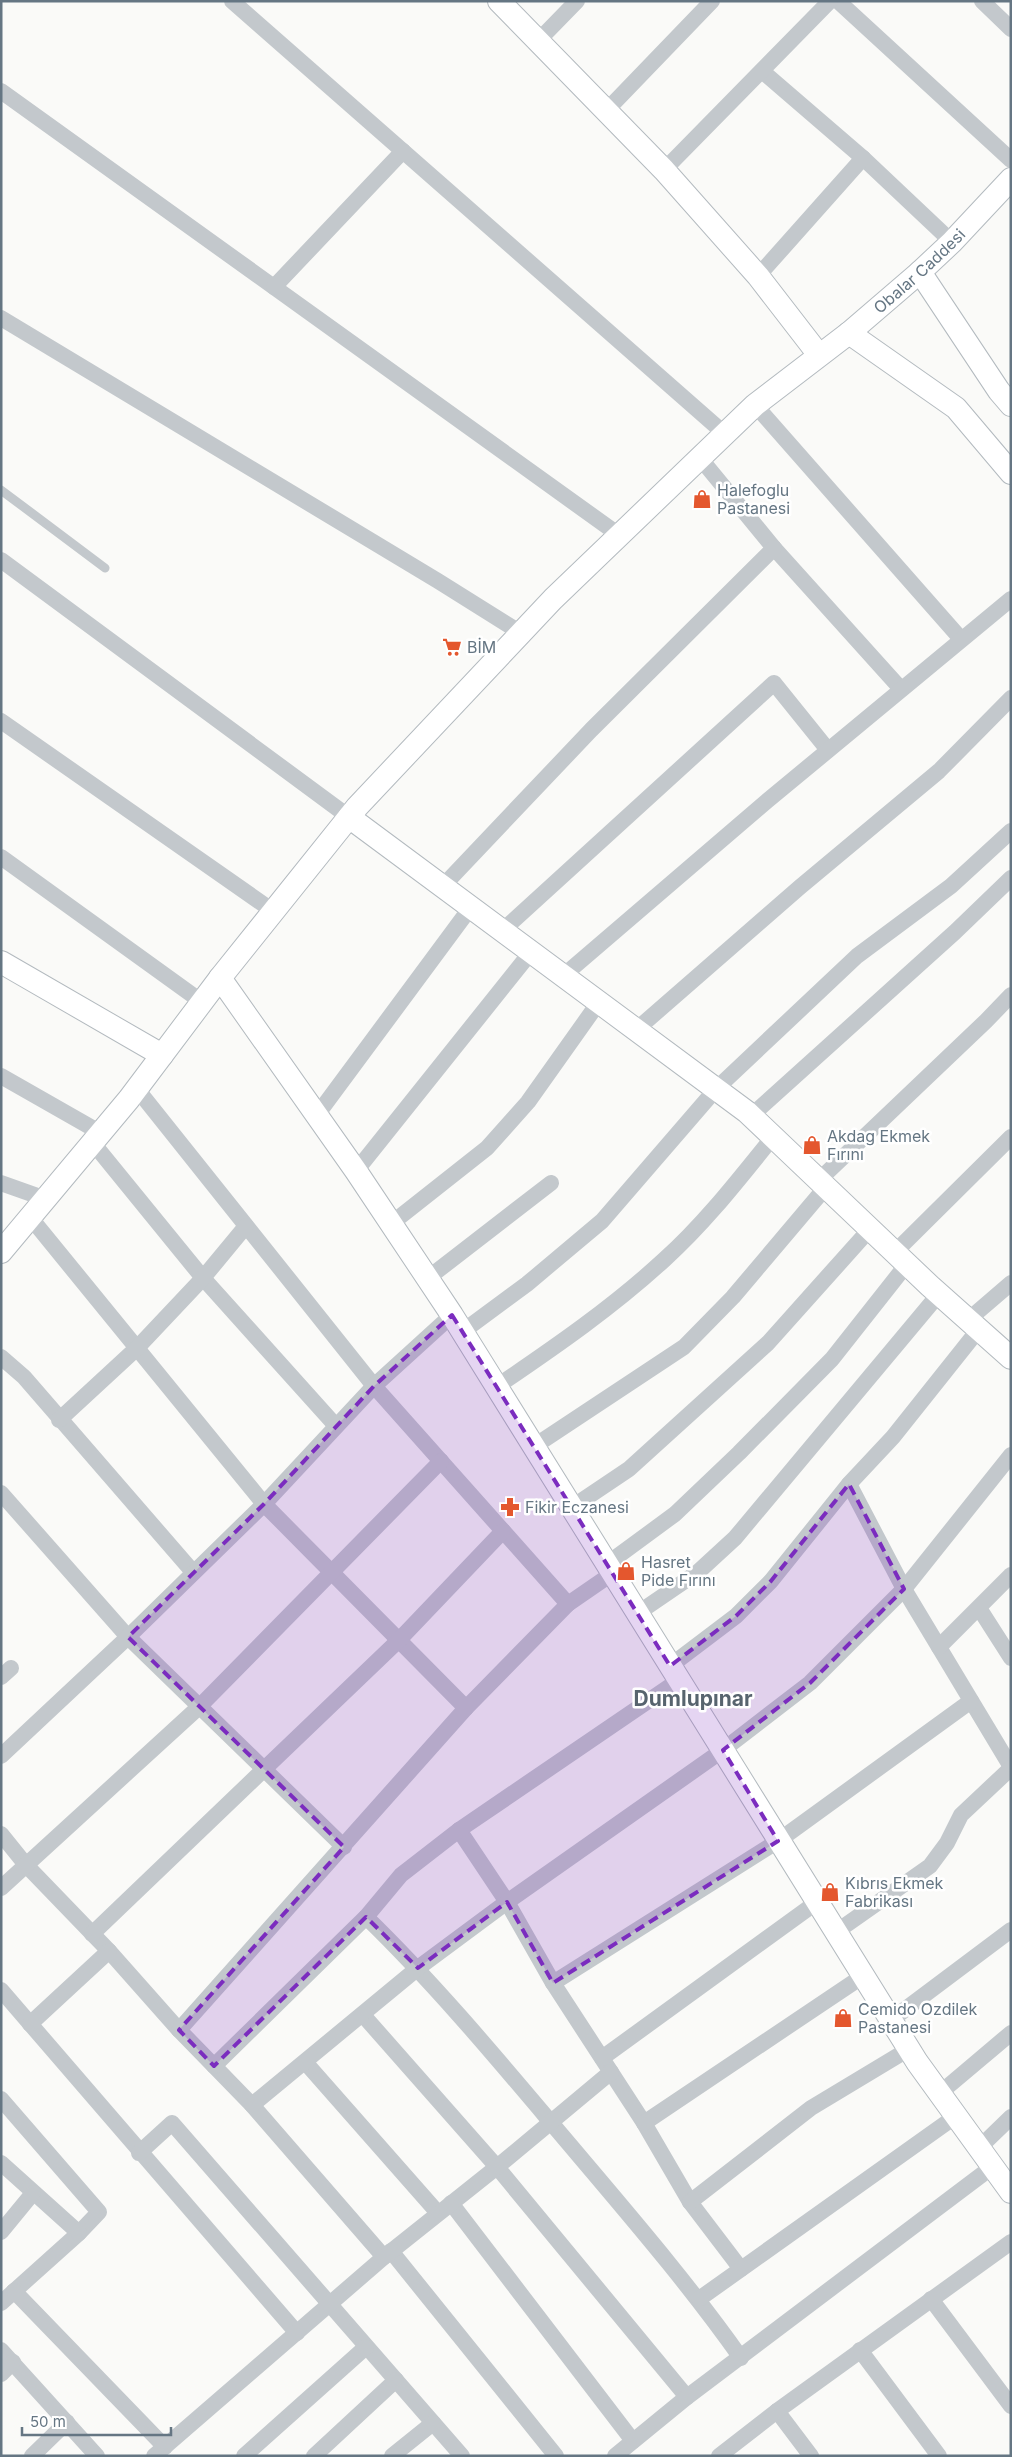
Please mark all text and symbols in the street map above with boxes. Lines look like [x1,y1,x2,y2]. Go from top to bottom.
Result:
street label: Obalar Caddesi [869,225,969,317]
place label: Halefoglu Pastanesi [717,480,790,518]
shop icon: Halefoglu Pastanesi [691,488,713,510]
supermarket icon: BİM [441,636,463,658]
place label: BİM [467,637,496,657]
place label: Akdag Ekmek Fırını [827,1126,930,1164]
shop icon: Akdag Ekmek Fırını [801,1134,823,1156]
pharmacy icon: Fikir Eczanesi [499,1496,521,1518]
place label: Fikir Eczanesi [525,1497,629,1517]
place label: Hasret Pide Fırını [641,1552,716,1590]
shop icon: Hasret Pide Fırını [615,1560,637,1582]
district label: Dumlupınar [634,1686,753,1711]
place label: Kıbrıs Ekmek Fabrikası [845,1873,944,1911]
shop icon: Kıbrıs Ekmek Fabrikası [819,1881,841,1903]
place label: Cemido Ozdilek Pastanesi [858,1999,978,2037]
shop icon: Cemido Ozdilek Pastanesi [832,2007,854,2029]
scale bar [22,2404,171,2436]
text: 50 m [30,2412,66,2431]

